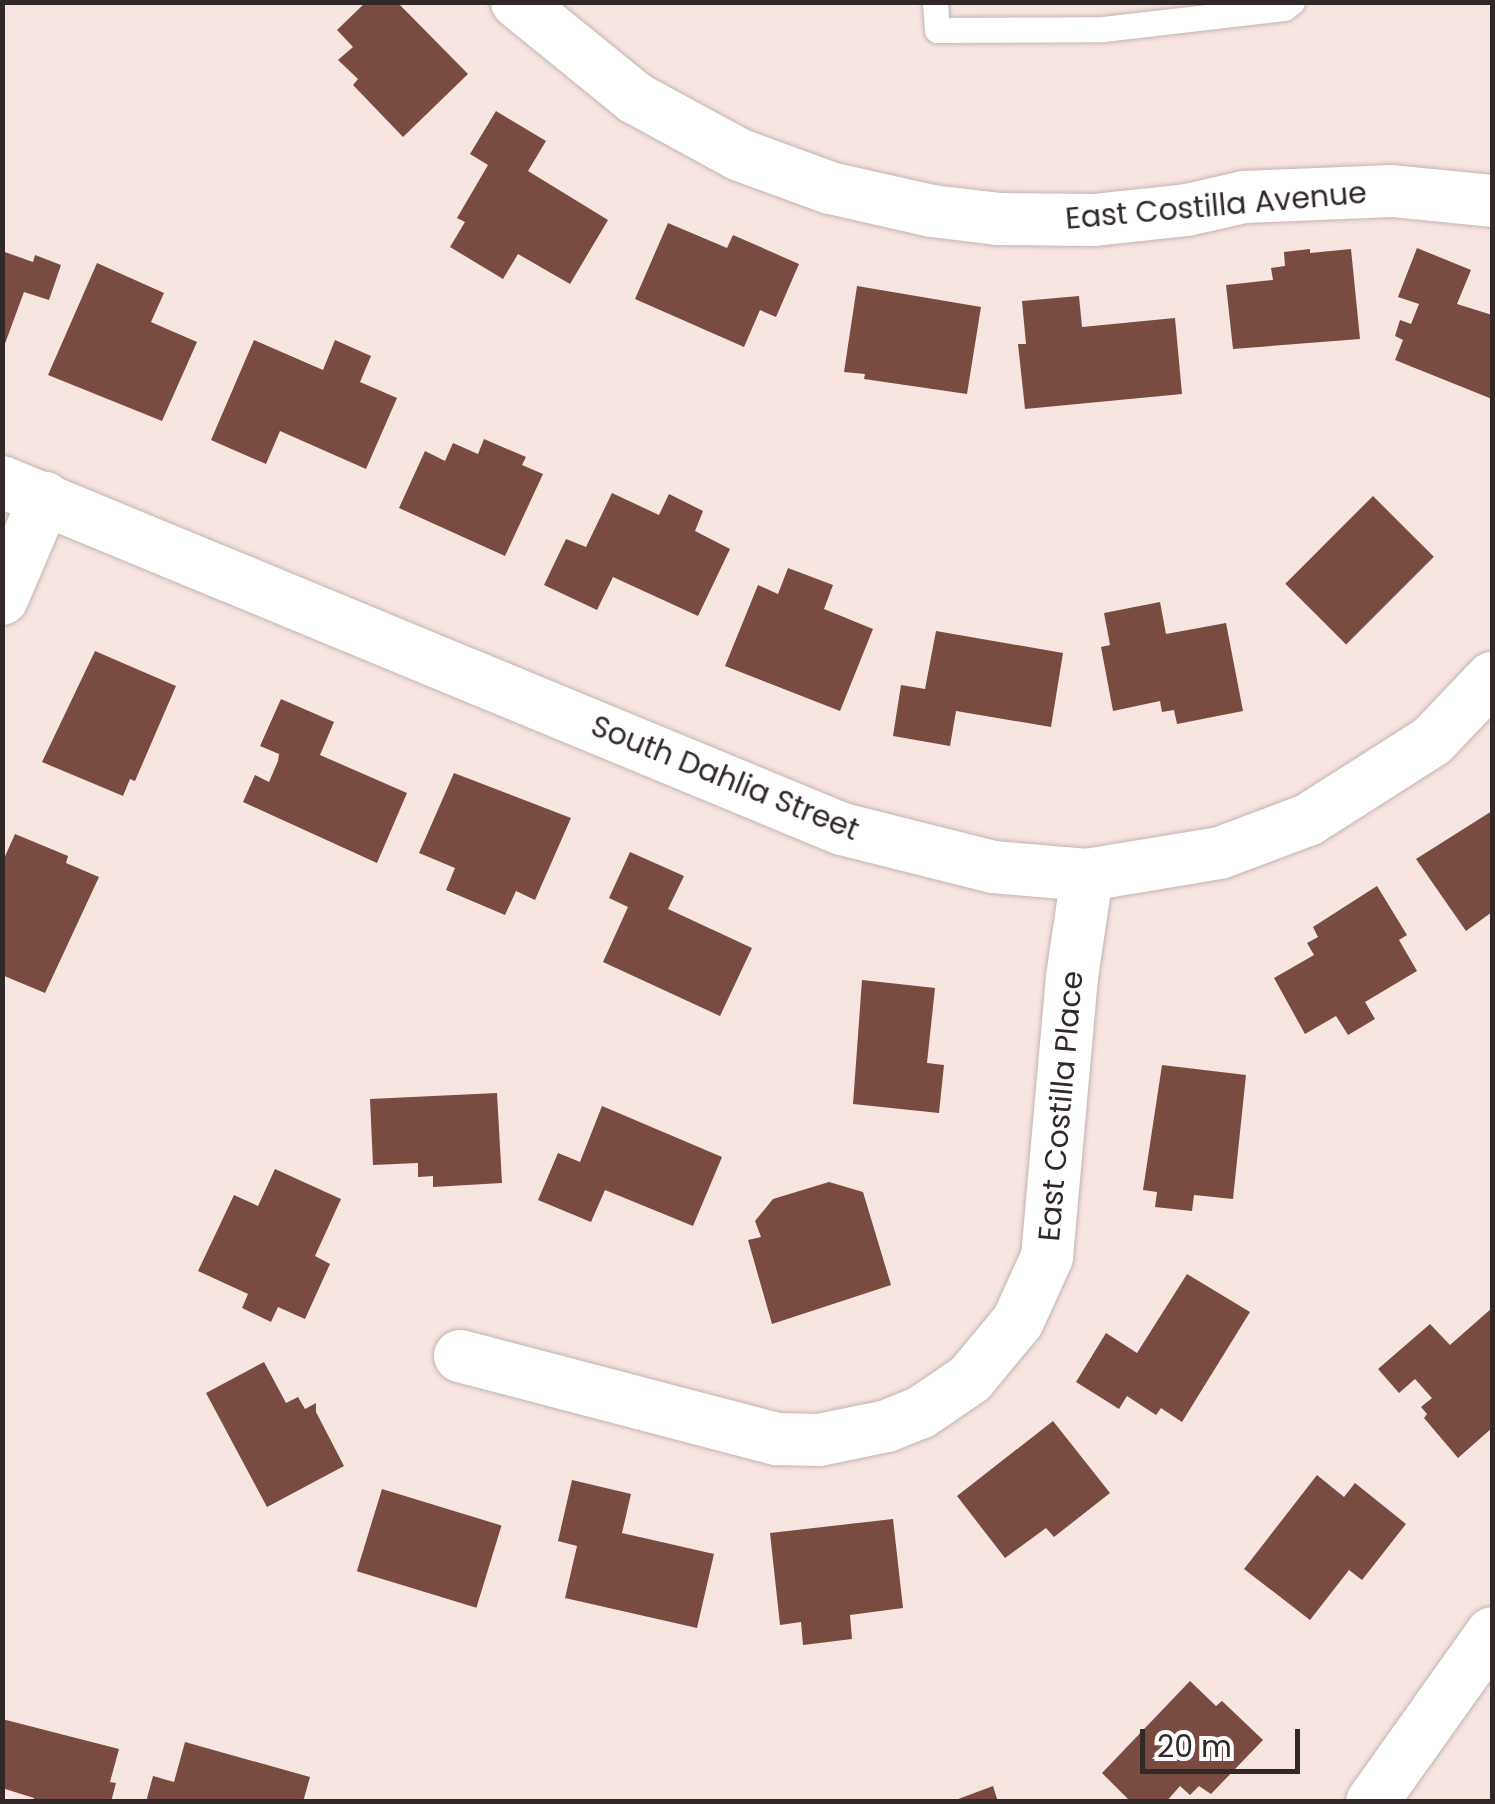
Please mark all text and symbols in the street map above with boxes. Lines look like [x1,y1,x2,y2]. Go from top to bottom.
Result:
street label: East Costilla Avenue [1064,175,1368,237]
street label: South Dahlia Street [586,708,864,848]
street label: East Costilla Place [1031,969,1091,1243]
scale bar [1145,1709,1305,1771]
text: 20 m [1157,1725,1232,1768]

